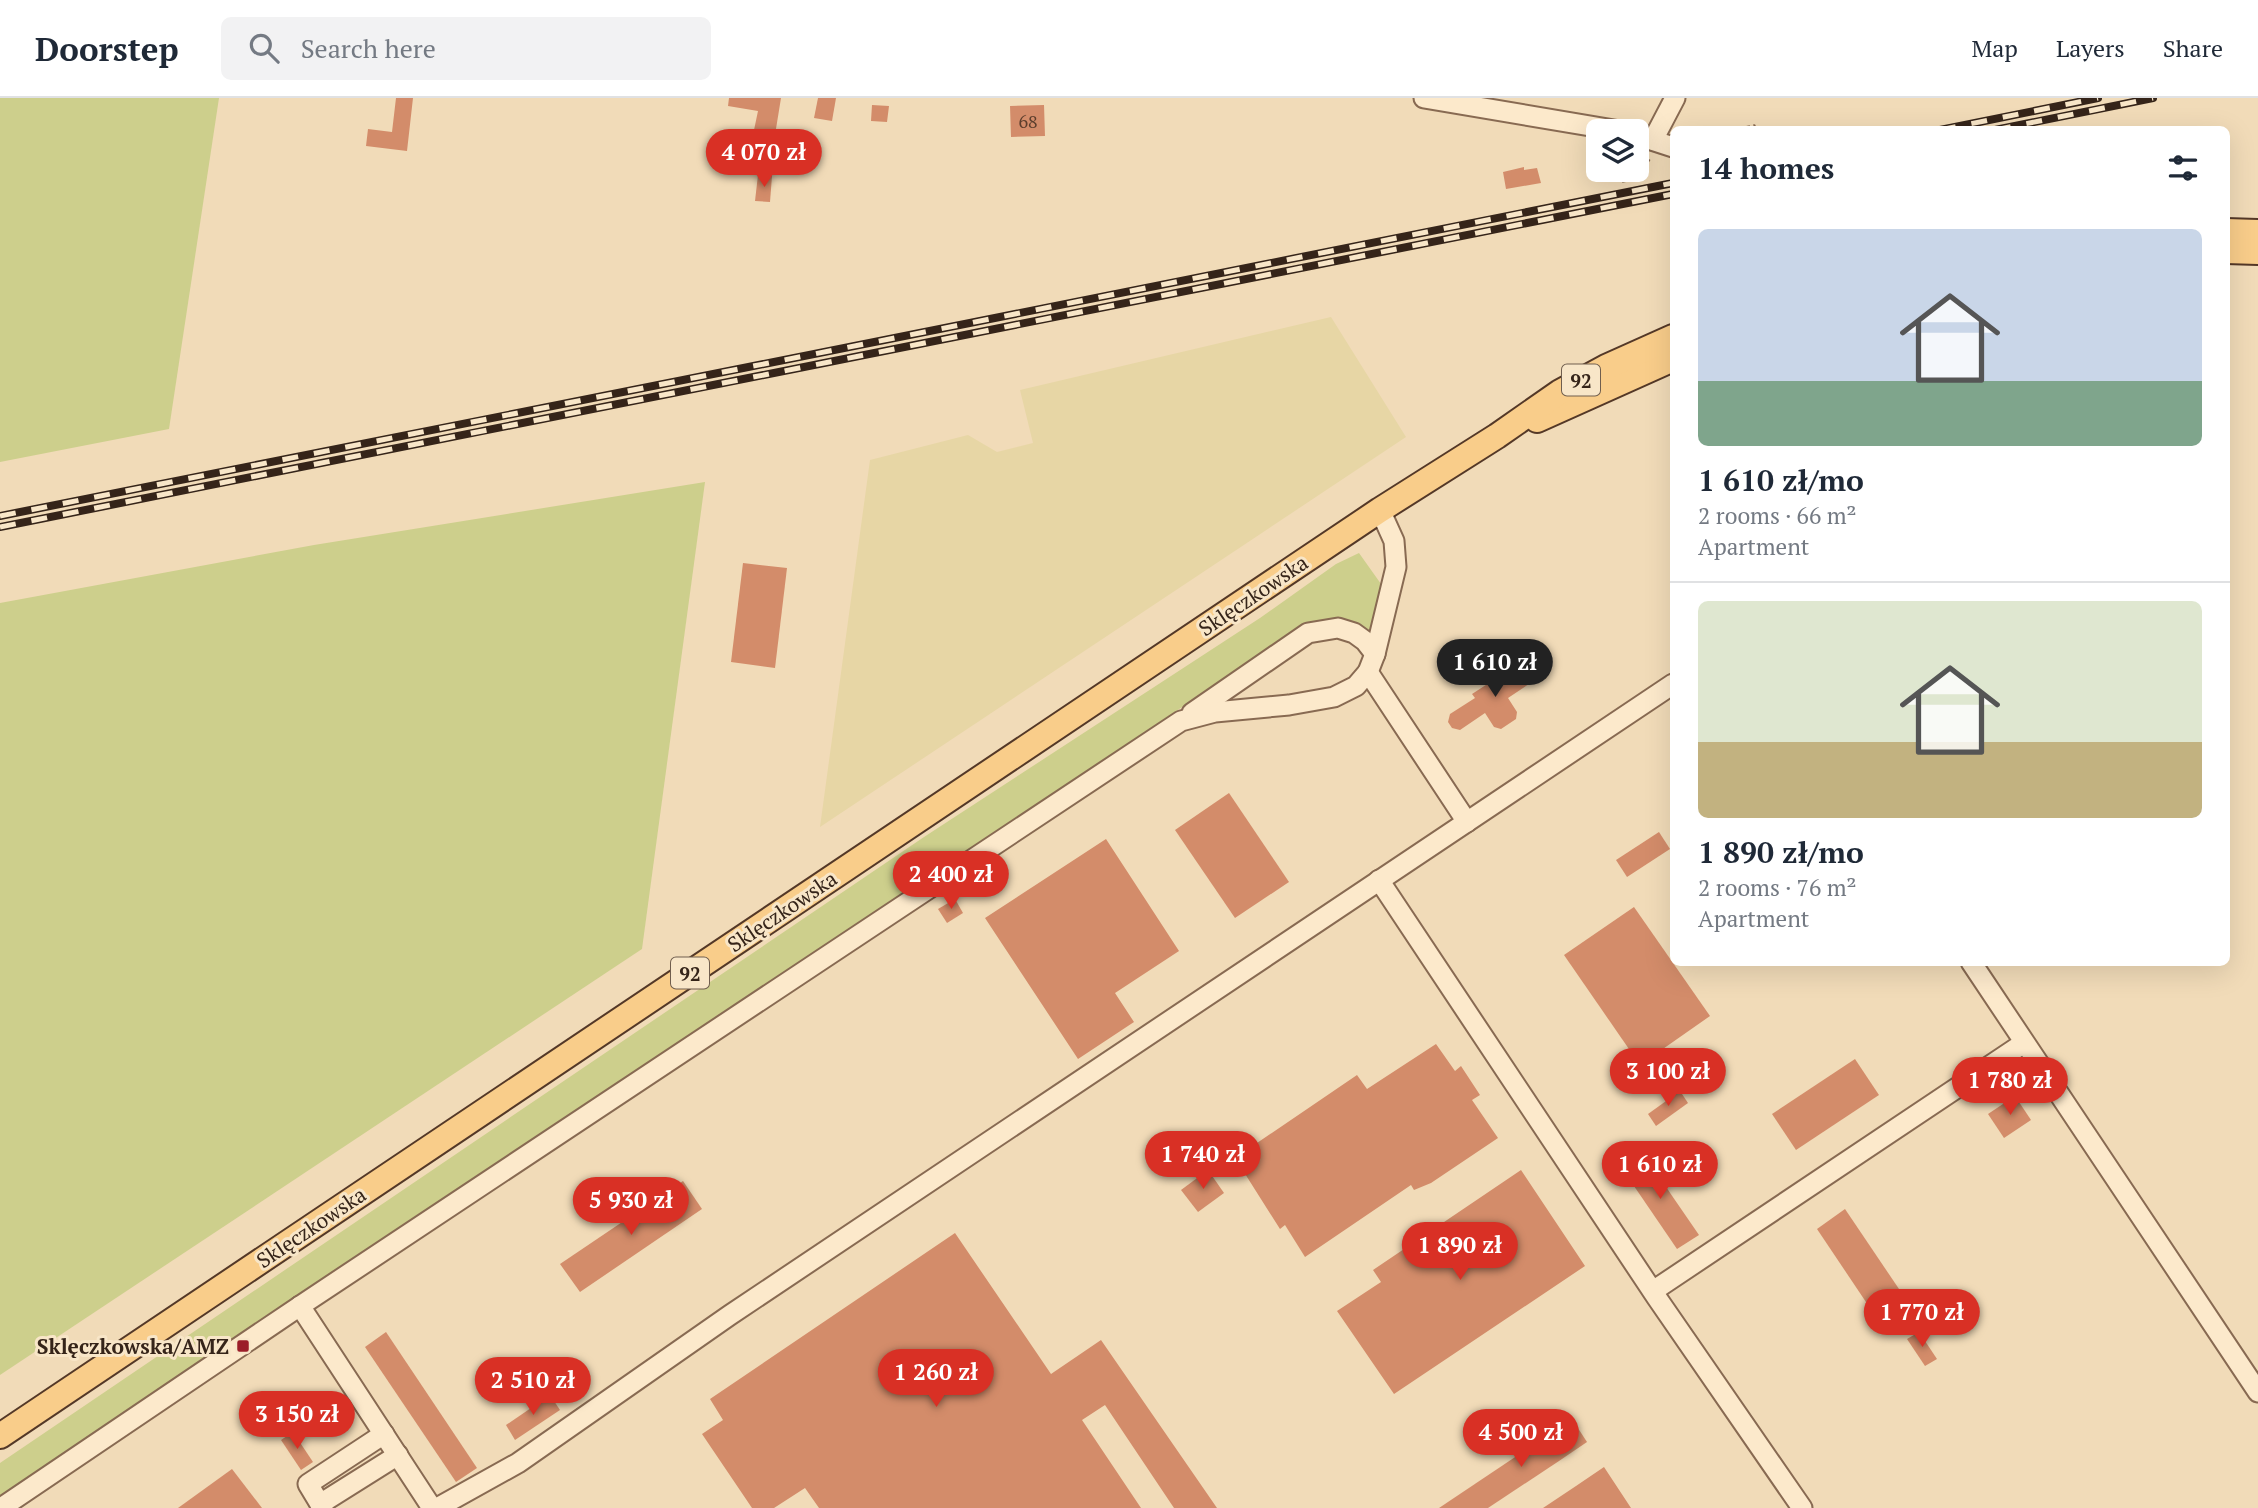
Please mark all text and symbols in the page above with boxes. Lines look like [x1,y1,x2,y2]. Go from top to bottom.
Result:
search box [221,17,711,80]
text: Doorstep [35,27,179,70]
icon: search [245,29,283,67]
text: Search here [301,31,436,65]
text: Map [1971,32,2018,64]
text: Layers [2056,32,2125,64]
text: Share [2163,32,2223,64]
house number: 68 [1018,109,1038,133]
map controls [1586,119,1649,182]
button: layers [1586,119,1649,182]
pin: 4 070 zł [692,130,836,189]
text: 4 070 zł [722,136,806,167]
text: 14 homes [1698,148,1834,188]
icon: filters [2164,149,2202,187]
icon: home [1887,275,2013,401]
road number: 92 [1562,364,1600,396]
text: 1 610 zł/mo [1698,460,1864,500]
text: 2 rooms · 66 m² [1698,500,1857,531]
text: Apartment [1698,531,1809,562]
street label: Sklęczkowska [1193,548,1314,642]
pin: 1 610 zł [1423,640,1567,699]
text: 1 610 zł [1453,646,1537,677]
icon: home [1887,647,2013,773]
text: 1 890 zł/mo [1698,832,1864,872]
pin: 2 400 zł [879,852,1023,911]
text: 2 400 zł [909,858,993,889]
street label: Sklęczkowska [722,864,843,958]
text: 2 rooms · 76 m² [1698,872,1857,903]
text: Apartment [1698,903,1809,934]
road number: 92 [671,958,709,988]
pin: 3 100 zł [1596,1048,1740,1108]
text: 3 100 zł [1626,1055,1710,1086]
pin: 1 780 zł [1938,1058,2082,1117]
text: 1 780 zł [1968,1064,2052,1095]
pin: 1 740 zł [1131,1132,1275,1191]
text: 1 740 zł [1161,1138,1245,1169]
pin: 1 610 zł [1588,1142,1732,1201]
text: 1 610 zł [1618,1148,1702,1179]
pin: 5 930 zł [559,1178,703,1237]
street label: Sklęczkowska [251,1180,372,1274]
text: 5 930 zł [589,1184,673,1215]
pin: 1 890 zł [1388,1222,1532,1282]
text: 1 890 zł [1418,1229,1502,1260]
pin: 1 770 zł [1850,1290,1994,1349]
text: 1 770 zł [1880,1296,1964,1327]
place label: Sklęczkowska/AMZ [37,1332,229,1360]
marker: Sklęczkowska/AMZ [235,1338,251,1354]
pin: 1 260 zł [864,1350,1008,1409]
text: 1 260 zł [894,1356,978,1387]
pin: 2 510 zł [461,1358,605,1417]
text: 2 510 zł [491,1364,575,1395]
pin: 3 150 zł [225,1392,369,1451]
text: 3 150 zł [255,1398,339,1429]
pin: 4 500 zł [1449,1410,1593,1469]
text: 4 500 zł [1479,1416,1563,1447]

